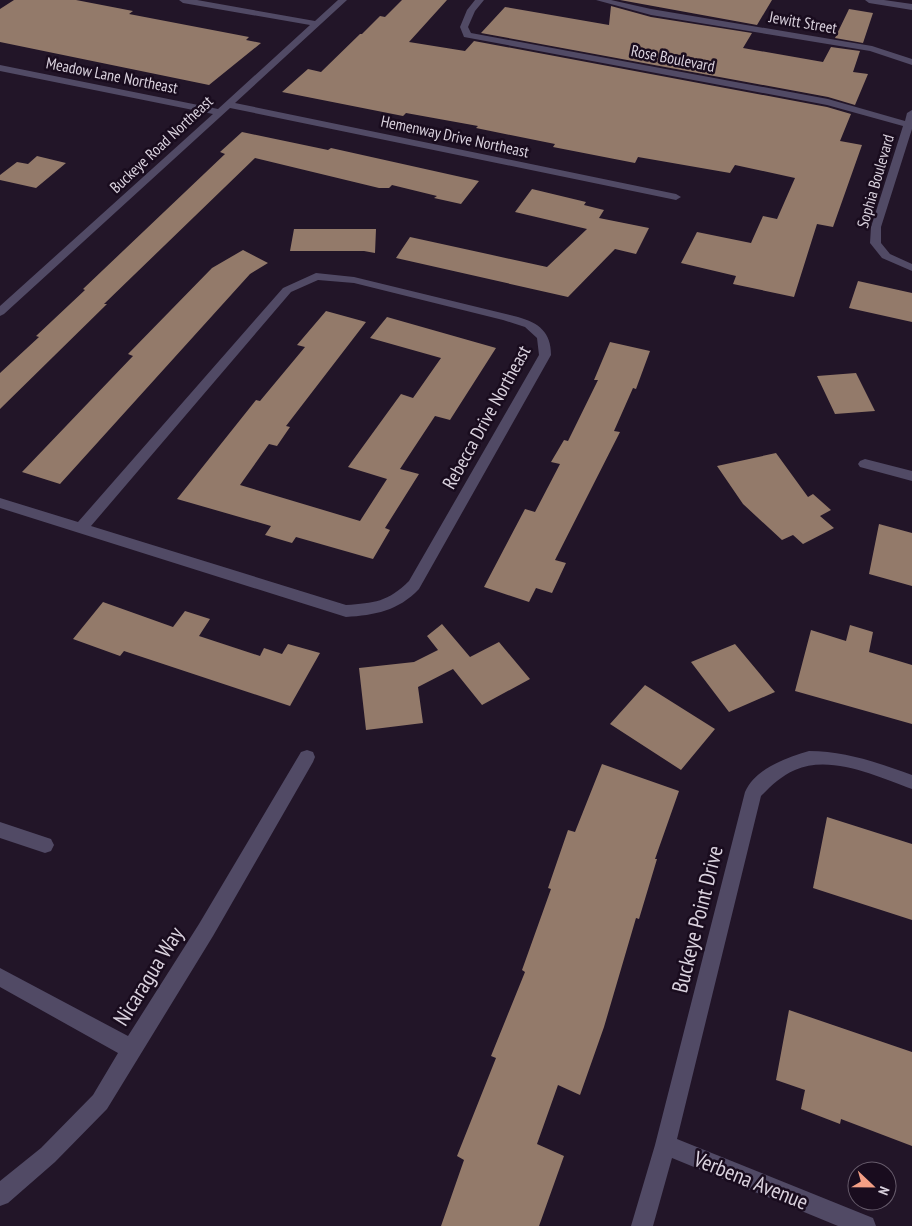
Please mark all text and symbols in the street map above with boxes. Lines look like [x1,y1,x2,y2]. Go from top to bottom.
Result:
street label: Jewitt Street [767,6,839,38]
street label: Rose Boulevard [629,40,717,76]
street label: Meadow Lane Northeast [44,52,180,98]
street label: Buckeye Road Northeast [105,91,217,197]
street label: Hemenway Drive Northeast [379,111,532,162]
street label: Sophia Boulevard [852,132,898,230]
street label: Rebecca Drive Northeast [437,340,536,493]
street label: Buckeye Point Drive [665,842,729,996]
street label: Nicaragua Way [107,921,190,1031]
street label: Verbena Avenue [689,1144,812,1216]
north arrow [847,1161,897,1211]
text: N [874,1184,894,1198]

